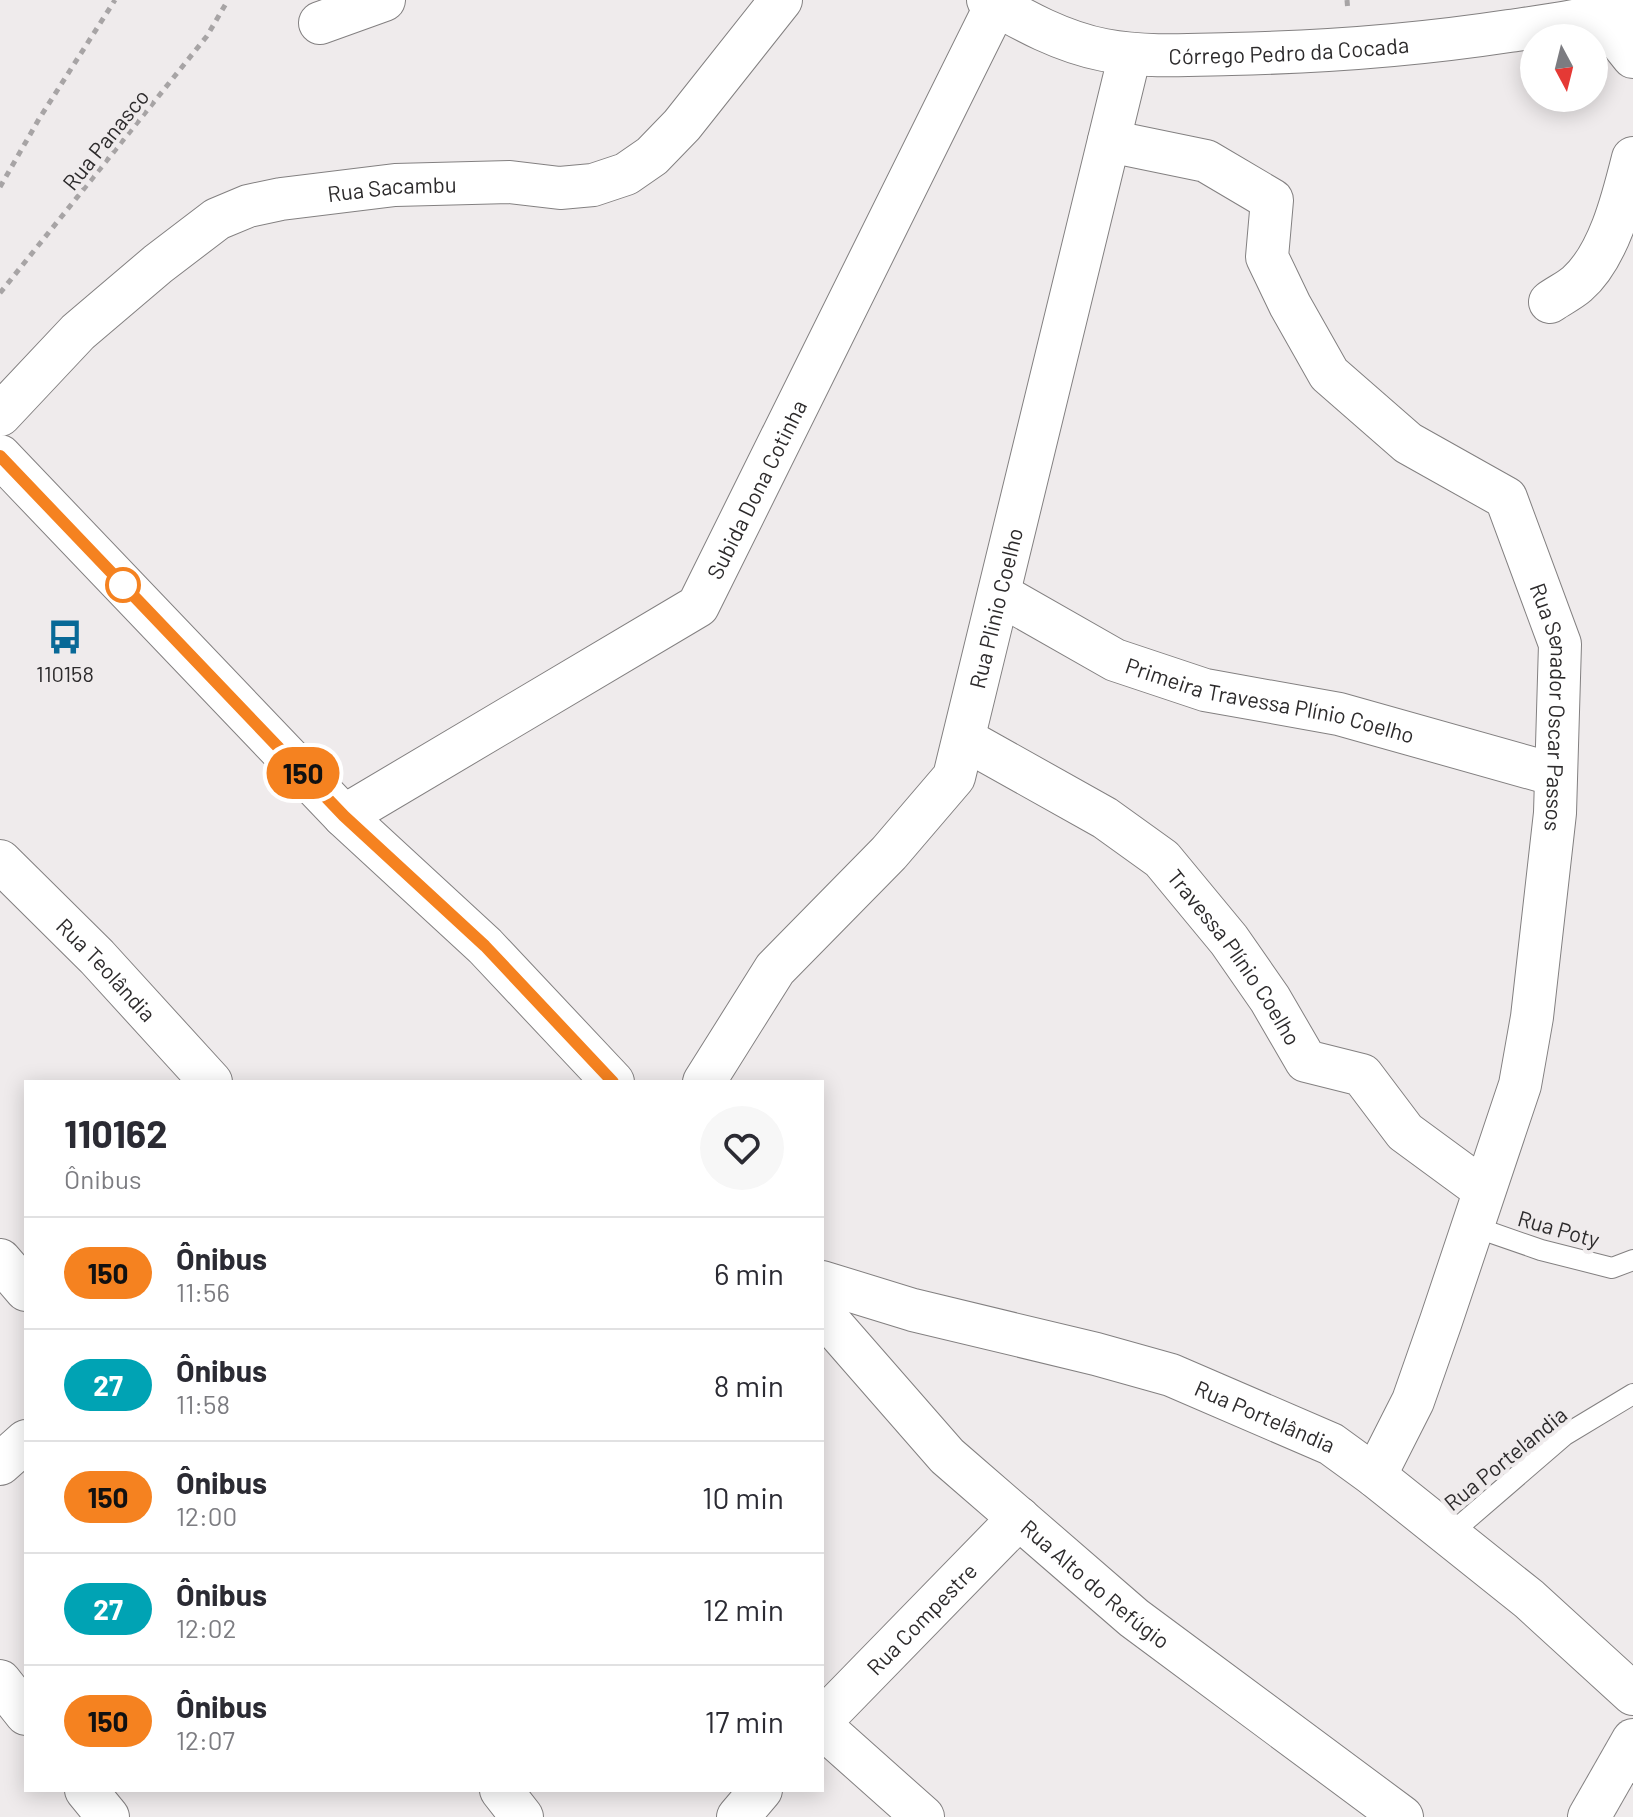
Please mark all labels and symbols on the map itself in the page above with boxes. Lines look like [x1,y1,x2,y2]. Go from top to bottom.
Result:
north arrow [1520,24,1608,112]
street label: Córrego Pedro da Cocada [1168,31,1410,68]
street label: Rua Panasco [56,83,154,195]
street label: Rua Sacambu [326,170,457,206]
street label: Subida Dona Cotinha [701,395,811,583]
street label: Rua Plinio Coelho [963,525,1027,691]
unlabelled marker [106,568,140,602]
street label: Rua Senador Oscar Passos [1525,579,1573,833]
bus stop icon: 110158 [46,618,84,656]
street label: Primeira Travessa Plínio Coelho [1122,652,1418,748]
place label: 110158 [36,660,94,686]
line badge: 150 [257,747,349,799]
street label: Travessa Plínio Coelho [1163,864,1307,1049]
street label: Rua Teolândia [52,912,162,1026]
street label: Rua Poty [1515,1204,1603,1252]
street label: Rua Portelândia [1191,1374,1339,1457]
street label: Rua Portelandia [1438,1401,1572,1515]
street label: Rua Alto do Refúgio [1016,1514,1175,1653]
street label: Rua Compestre [861,1557,981,1680]

